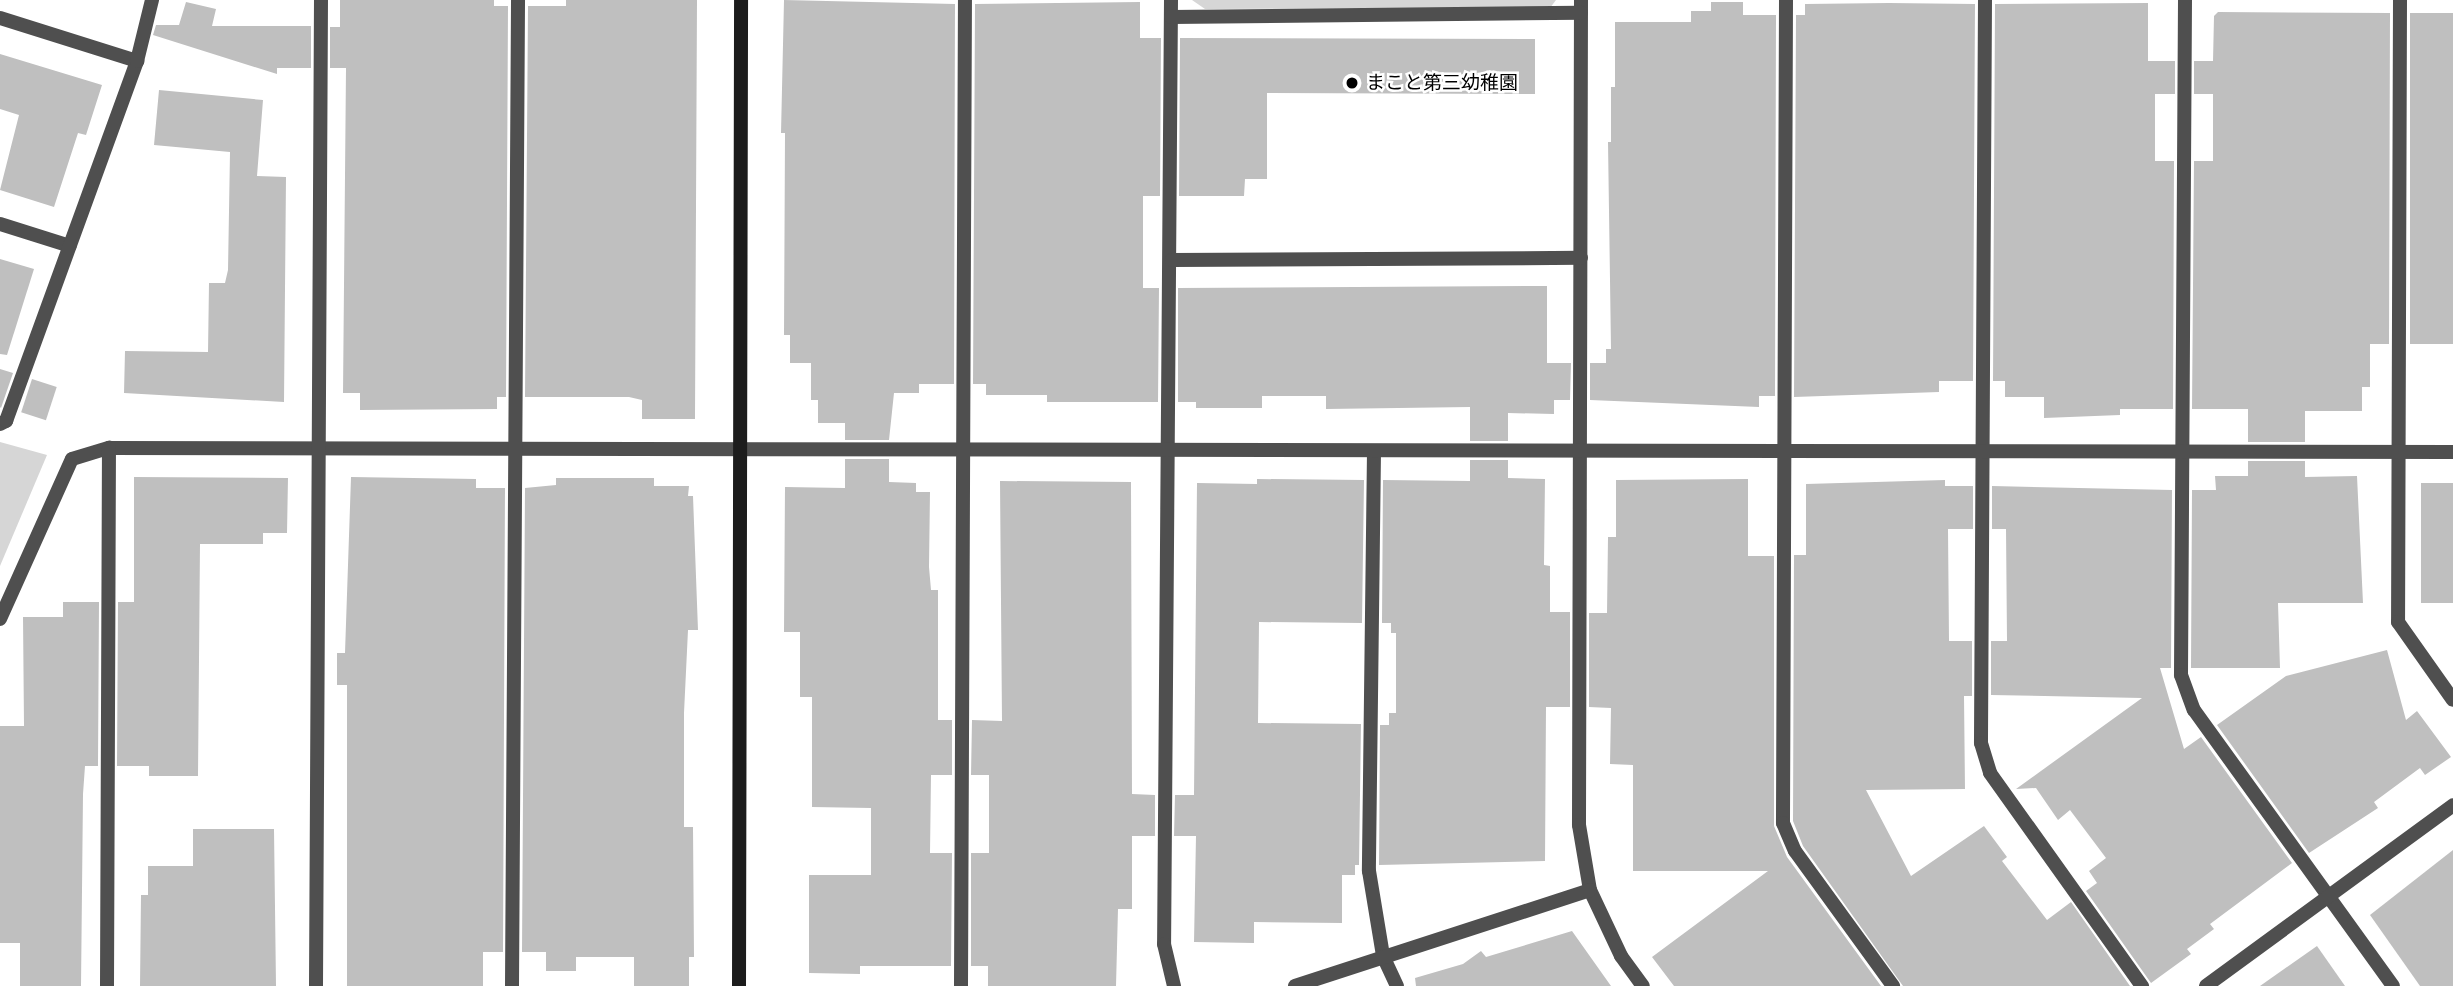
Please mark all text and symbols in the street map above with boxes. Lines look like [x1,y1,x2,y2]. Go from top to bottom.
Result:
place label: まこと第三幼稚園 [1366,72,1518,94]
marker: まこと第三幼稚園 [1344,75,1360,91]

